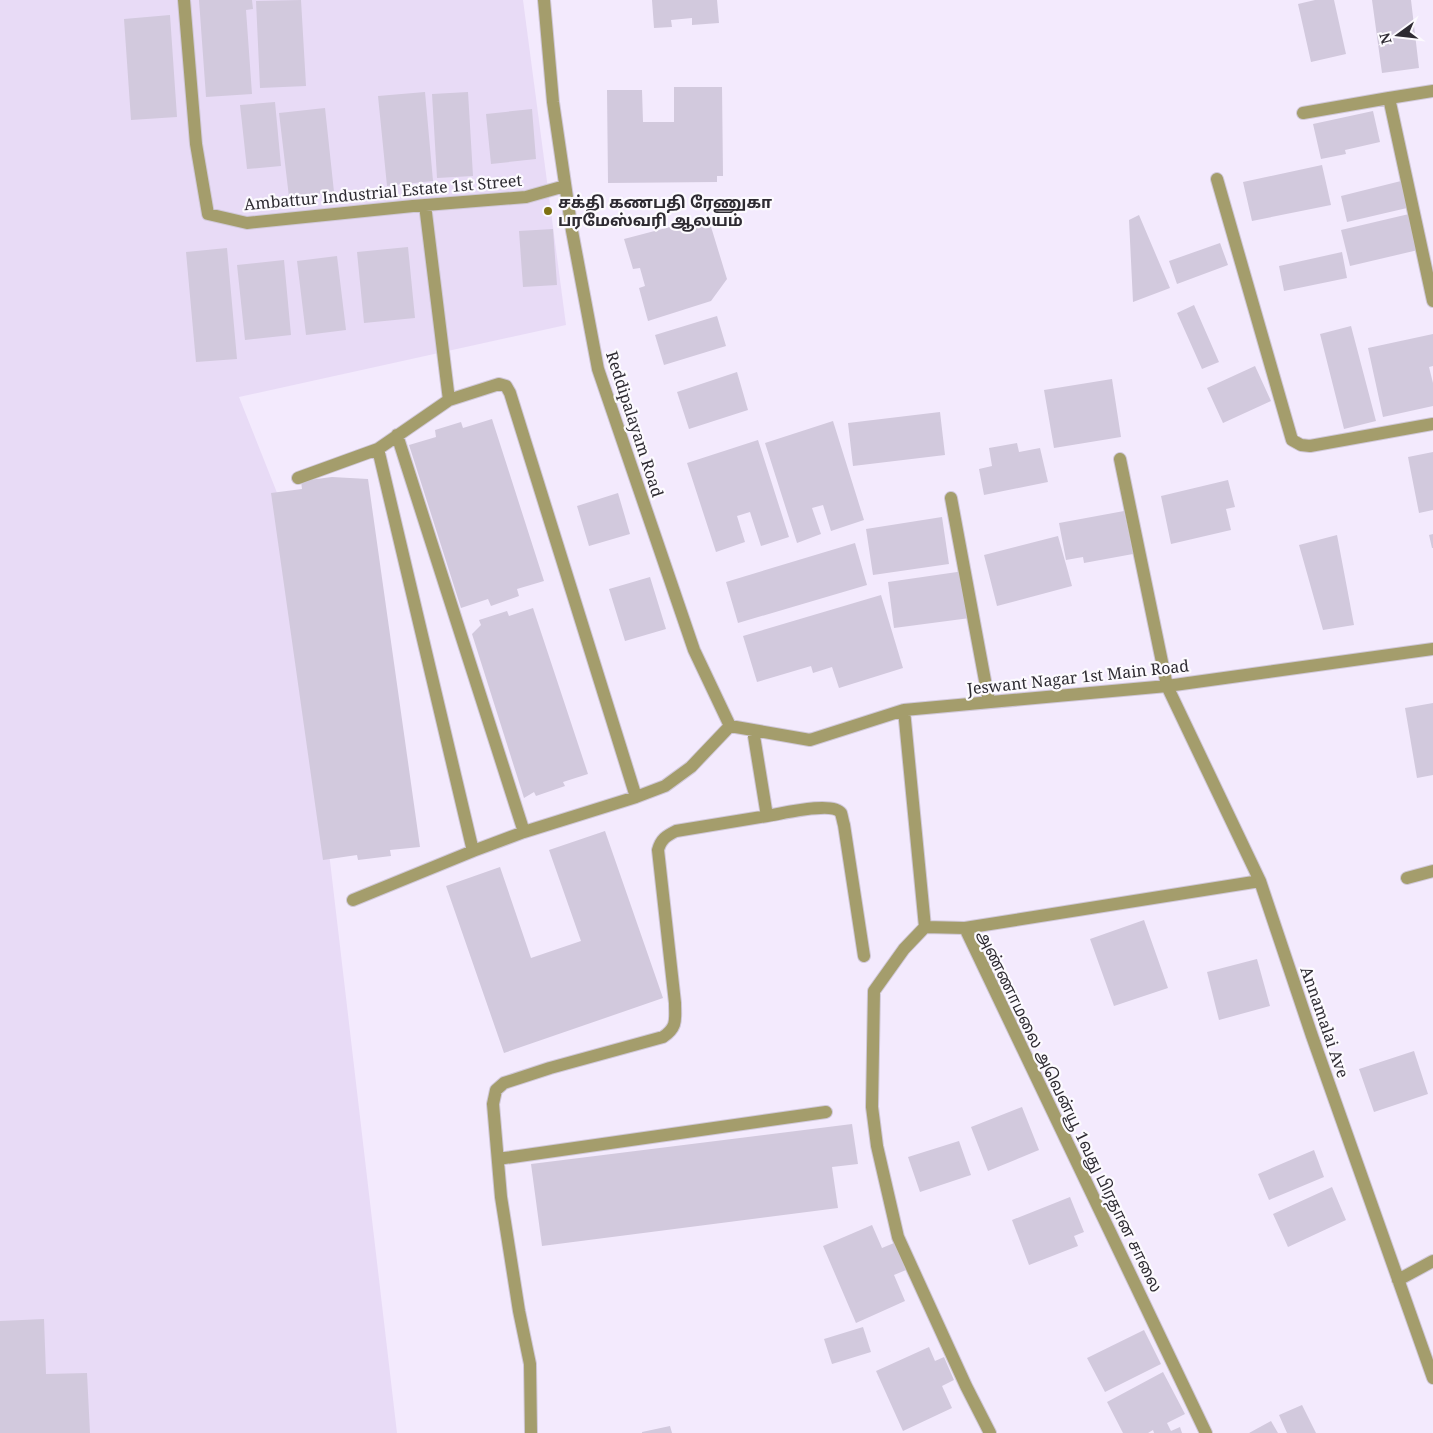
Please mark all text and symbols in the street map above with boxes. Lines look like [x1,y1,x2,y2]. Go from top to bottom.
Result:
north arrow [1373,10,1423,60]
text: N [1374,31,1396,46]
street label: Ambattur Industrial Estate 1st Street [243,169,523,215]
place label: சக்தி கணபதி ரேணுகா பரமேஸ்வரி ஆலயம் [558,191,772,232]
marker: சக்தி கணபதி ரேணுகா பரமேஸ்வரி ஆலயம் [542,205,554,217]
street label: Reddipalayam Road [601,348,669,500]
street label: Jeswant Nagar 1st Main Road [965,654,1190,700]
street label: அண்ணாமலை அவென்யூ 1வது பிரதான சாலை [971,926,1168,1296]
street label: Annamalai Ave [1296,963,1354,1081]

